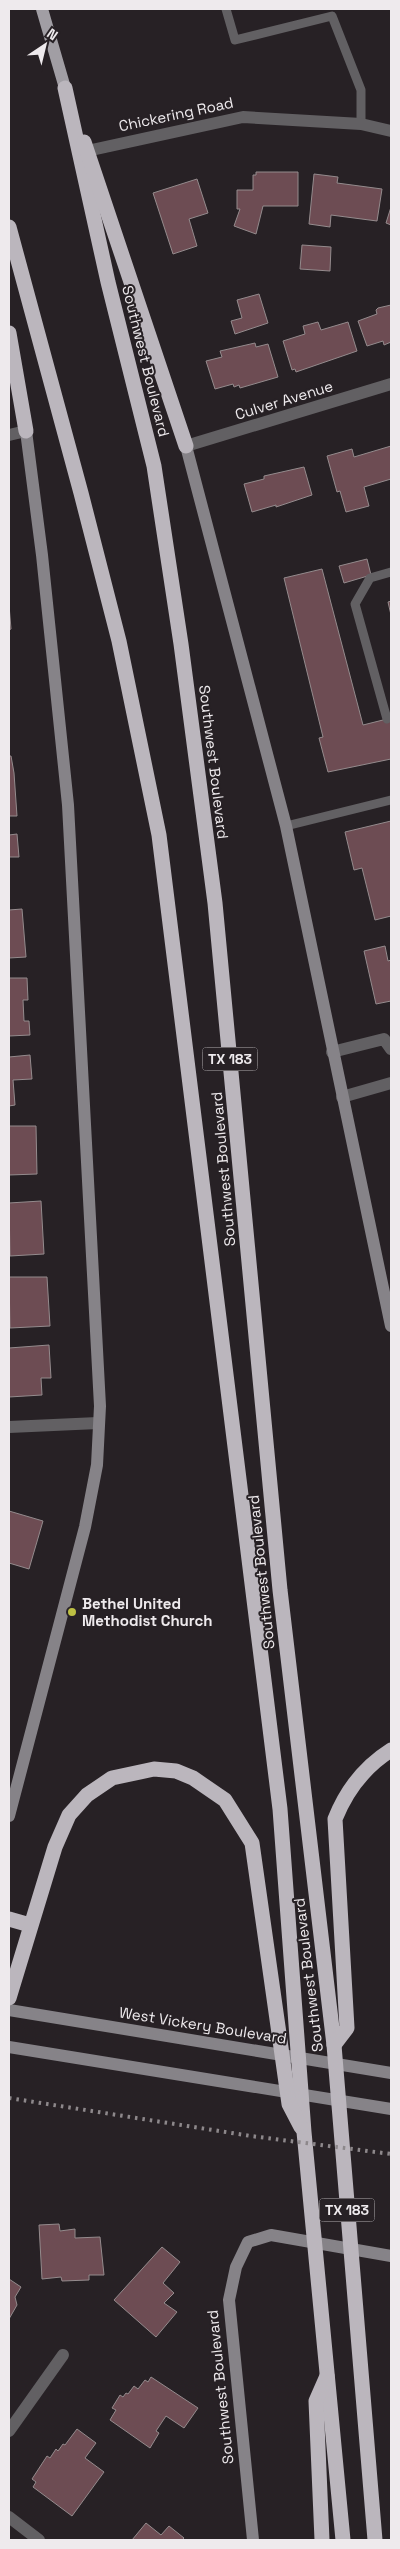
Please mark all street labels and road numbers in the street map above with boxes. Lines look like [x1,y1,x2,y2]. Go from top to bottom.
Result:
street label: Chickering Road [117,93,235,135]
street label: Southwest Boulevard [118,283,174,439]
street label: Culver Avenue [233,376,335,424]
street label: Southwest Boulevard [195,684,233,840]
road number: TX 183 [202,1048,258,1070]
street label: Southwest Boulevard [207,1091,239,1247]
street label: Southwest Boulevard [243,1494,279,1650]
street label: Southwest Boulevard [289,1897,327,2053]
street label: West Vickery Boulevard [118,2002,288,2048]
road number: TX 183 [320,2198,374,2222]
street label: Southwest Boulevard [202,2309,238,2465]

